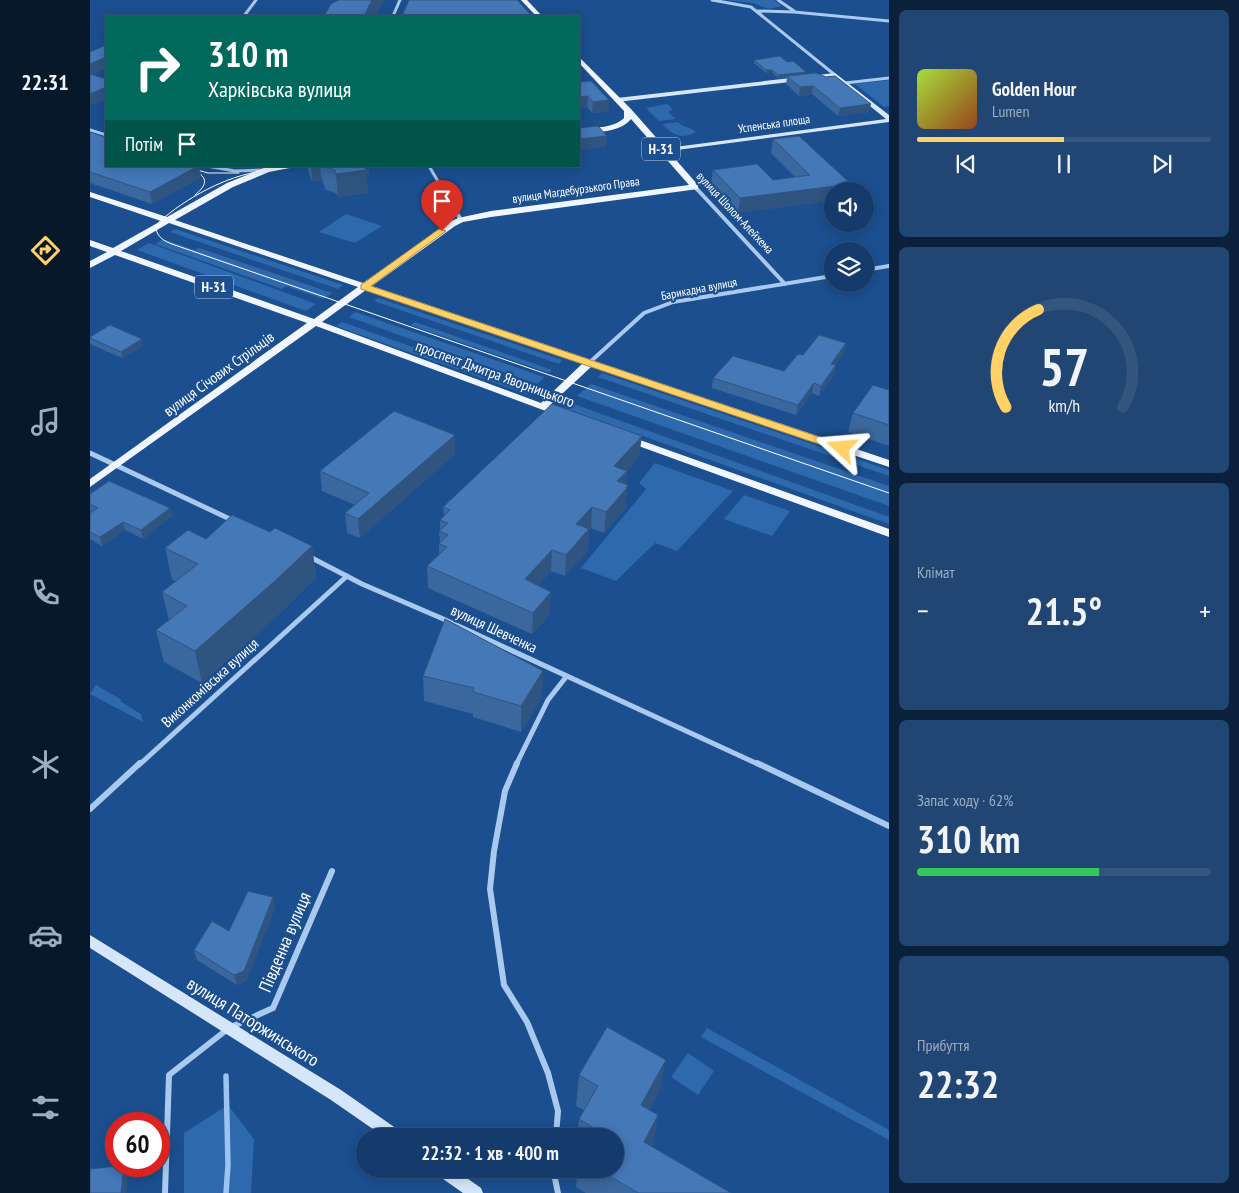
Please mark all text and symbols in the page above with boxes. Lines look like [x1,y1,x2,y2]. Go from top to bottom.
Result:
text: 310 m [208,31,289,77]
icon: right [125,35,190,100]
text: 22:31 [21,68,69,96]
text: Харківська вулиця [208,75,351,103]
text: Golden Hour [992,77,1076,101]
text: Lumen [992,101,1029,121]
street label: Успенська площа [737,111,811,136]
icon: arrive [173,130,201,158]
text: Потім [125,132,163,156]
road number: Н-31 [642,138,680,160]
icon: previous [952,150,980,178]
icon: pause [1050,150,1078,178]
icon: next [1148,150,1176,178]
street label: вулиця Шолом-Алейхема [694,169,777,257]
street label: вулиця Магдебурзького Права [511,173,641,206]
pin [421,180,463,231]
map controls [824,182,874,292]
button: sound [824,182,874,232]
icon: arrive [428,187,456,215]
icon: directions [28,233,63,268]
button: layers [824,242,874,292]
street label: Барикадна вулиця [660,274,739,303]
road number: Н-31 [195,276,233,298]
street label: вулиця Січових Стрільців [160,327,278,420]
text: 57 [1039,333,1089,400]
street label: проспект Дмитра Яворницького [413,336,577,411]
text: km/h [1048,394,1080,417]
icon: music [28,404,63,439]
position arrow [815,421,867,473]
text: Клімат [917,562,955,582]
icon: phone [28,575,63,610]
text: 21.5° [1026,586,1102,635]
text: − [917,592,929,629]
text: + [1199,592,1211,629]
street label: вулиця Шевченка [448,600,540,657]
street label: Виконкомівська вулиця [157,634,262,731]
icon: climate [28,747,63,782]
text: Запас ходу · 62% [917,790,1013,810]
text: 310 km [917,814,1020,863]
street label: Південна вулиця [253,888,316,995]
icon: car [28,918,63,953]
street label: вулиця Паторжинського [183,972,324,1072]
text: Прибуття [917,1035,969,1055]
text: 22:32 [917,1059,999,1108]
icon: filters [28,1090,63,1125]
speed limit sign: 60 [105,1112,170,1177]
text: 22:32 · 1 хв · 400 m [421,1141,559,1165]

